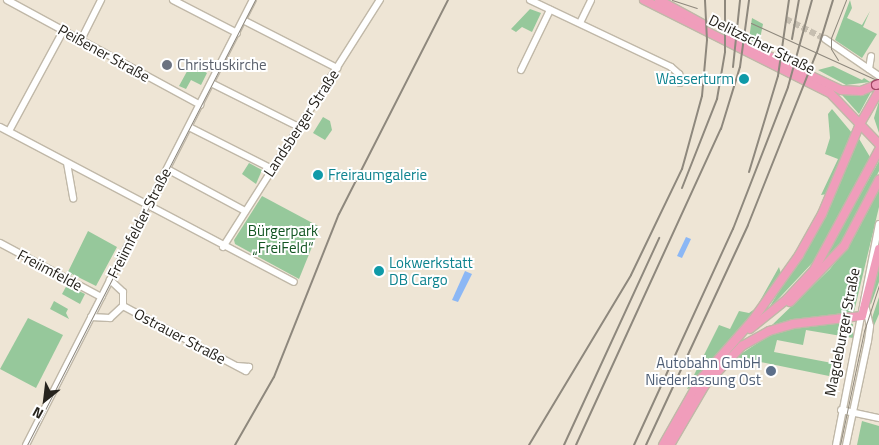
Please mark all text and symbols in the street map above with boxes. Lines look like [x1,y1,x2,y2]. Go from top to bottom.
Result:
street label: Delitzscher Straße [706,11,818,77]
street label: Peißener Straße [55,20,153,86]
place label: Christuskirche [177,56,267,74]
marker: Christuskirche [161,59,173,71]
street label: Landsberger Straße [260,66,342,180]
place label: Wasserturm [656,70,734,88]
marker: Wasserturm [738,73,750,85]
street label: Freiimfelder Straße [103,165,175,281]
place label: Freiraumgalerie [328,166,427,184]
marker: Freiraumgalerie [312,169,324,181]
park label: Bürgerpark „FreiFeld“ [248,221,318,256]
street label: Freiimfelde [15,245,85,295]
place label: Lokwerkstatt DB Cargo [389,253,473,288]
marker: Lokwerkstatt DB Cargo [373,265,385,277]
street label: Magdeburger Straße [821,266,863,398]
street label: Ostrauer Straße [131,304,229,368]
place label: Autobahn GmbH Niederlassung Ost [645,353,761,388]
marker: Autobahn GmbH Niederlassung Ost [765,365,777,377]
north arrow [20,375,70,425]
text: N [28,402,47,425]

